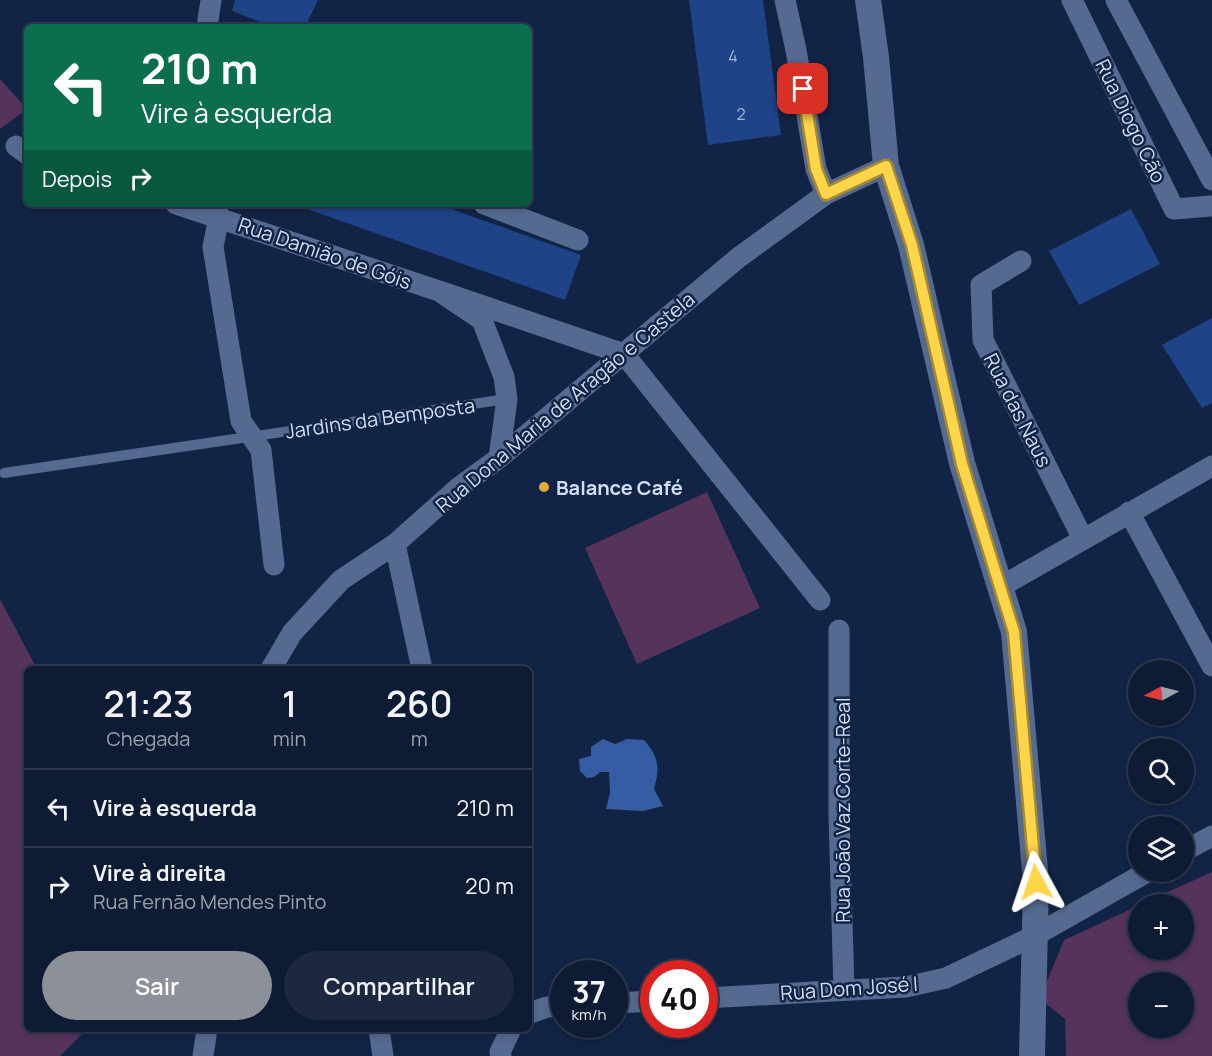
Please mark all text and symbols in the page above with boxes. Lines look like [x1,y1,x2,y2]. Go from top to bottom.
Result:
text: 210 m [141,39,258,97]
house number: 4 [728,45,738,67]
icon: left [42,48,120,126]
street label: Rua Diogo Cão [1089,55,1173,187]
pin [777,63,828,114]
icon: arrive [786,72,819,105]
text: Vire à esquerda [141,94,332,131]
house number: 2 [736,103,746,125]
icon: right [124,162,157,195]
text: Depois [42,164,112,194]
street label: Rua Damião de Góis [235,211,415,295]
street label: Rua Dona Maria de Aragão e Castela [430,285,700,519]
street label: Rua das Naus [978,349,1058,471]
street label: Jardins da Bemposta [284,391,476,445]
place label: Balance Café [556,474,683,501]
marker: Balance Café [537,480,551,494]
north arrow [1128,660,1194,726]
map controls [1128,660,1194,1038]
text: 21:23 [104,679,193,728]
text: 1 [282,679,297,728]
text: 260 [386,679,453,728]
street label: Rua João Vaz Corte-Real [829,697,856,923]
text: Chegada [107,725,190,752]
text: min [273,725,306,752]
text: m [411,725,428,752]
button: search [1128,738,1194,804]
icon: left [42,792,75,825]
text: Vire à esquerda [93,793,257,823]
text: 210 m [456,793,514,823]
button: layers [1128,816,1194,882]
position arrow [1004,850,1068,914]
text: Vire à direita [93,858,226,888]
icon: right [42,870,75,903]
text: 20 m [465,871,514,901]
text: Rua Fernão Mendes Pinto [93,888,326,915]
button: + [1128,894,1194,960]
button: Sair [42,951,272,1020]
button: Compartilhar [284,951,514,1020]
speed limit sign: 40 [640,960,718,1038]
street label: Rua Dom José I [779,970,919,1006]
text: 37 [572,971,606,1012]
button: − [1128,972,1194,1038]
text: km/h [572,1004,606,1025]

